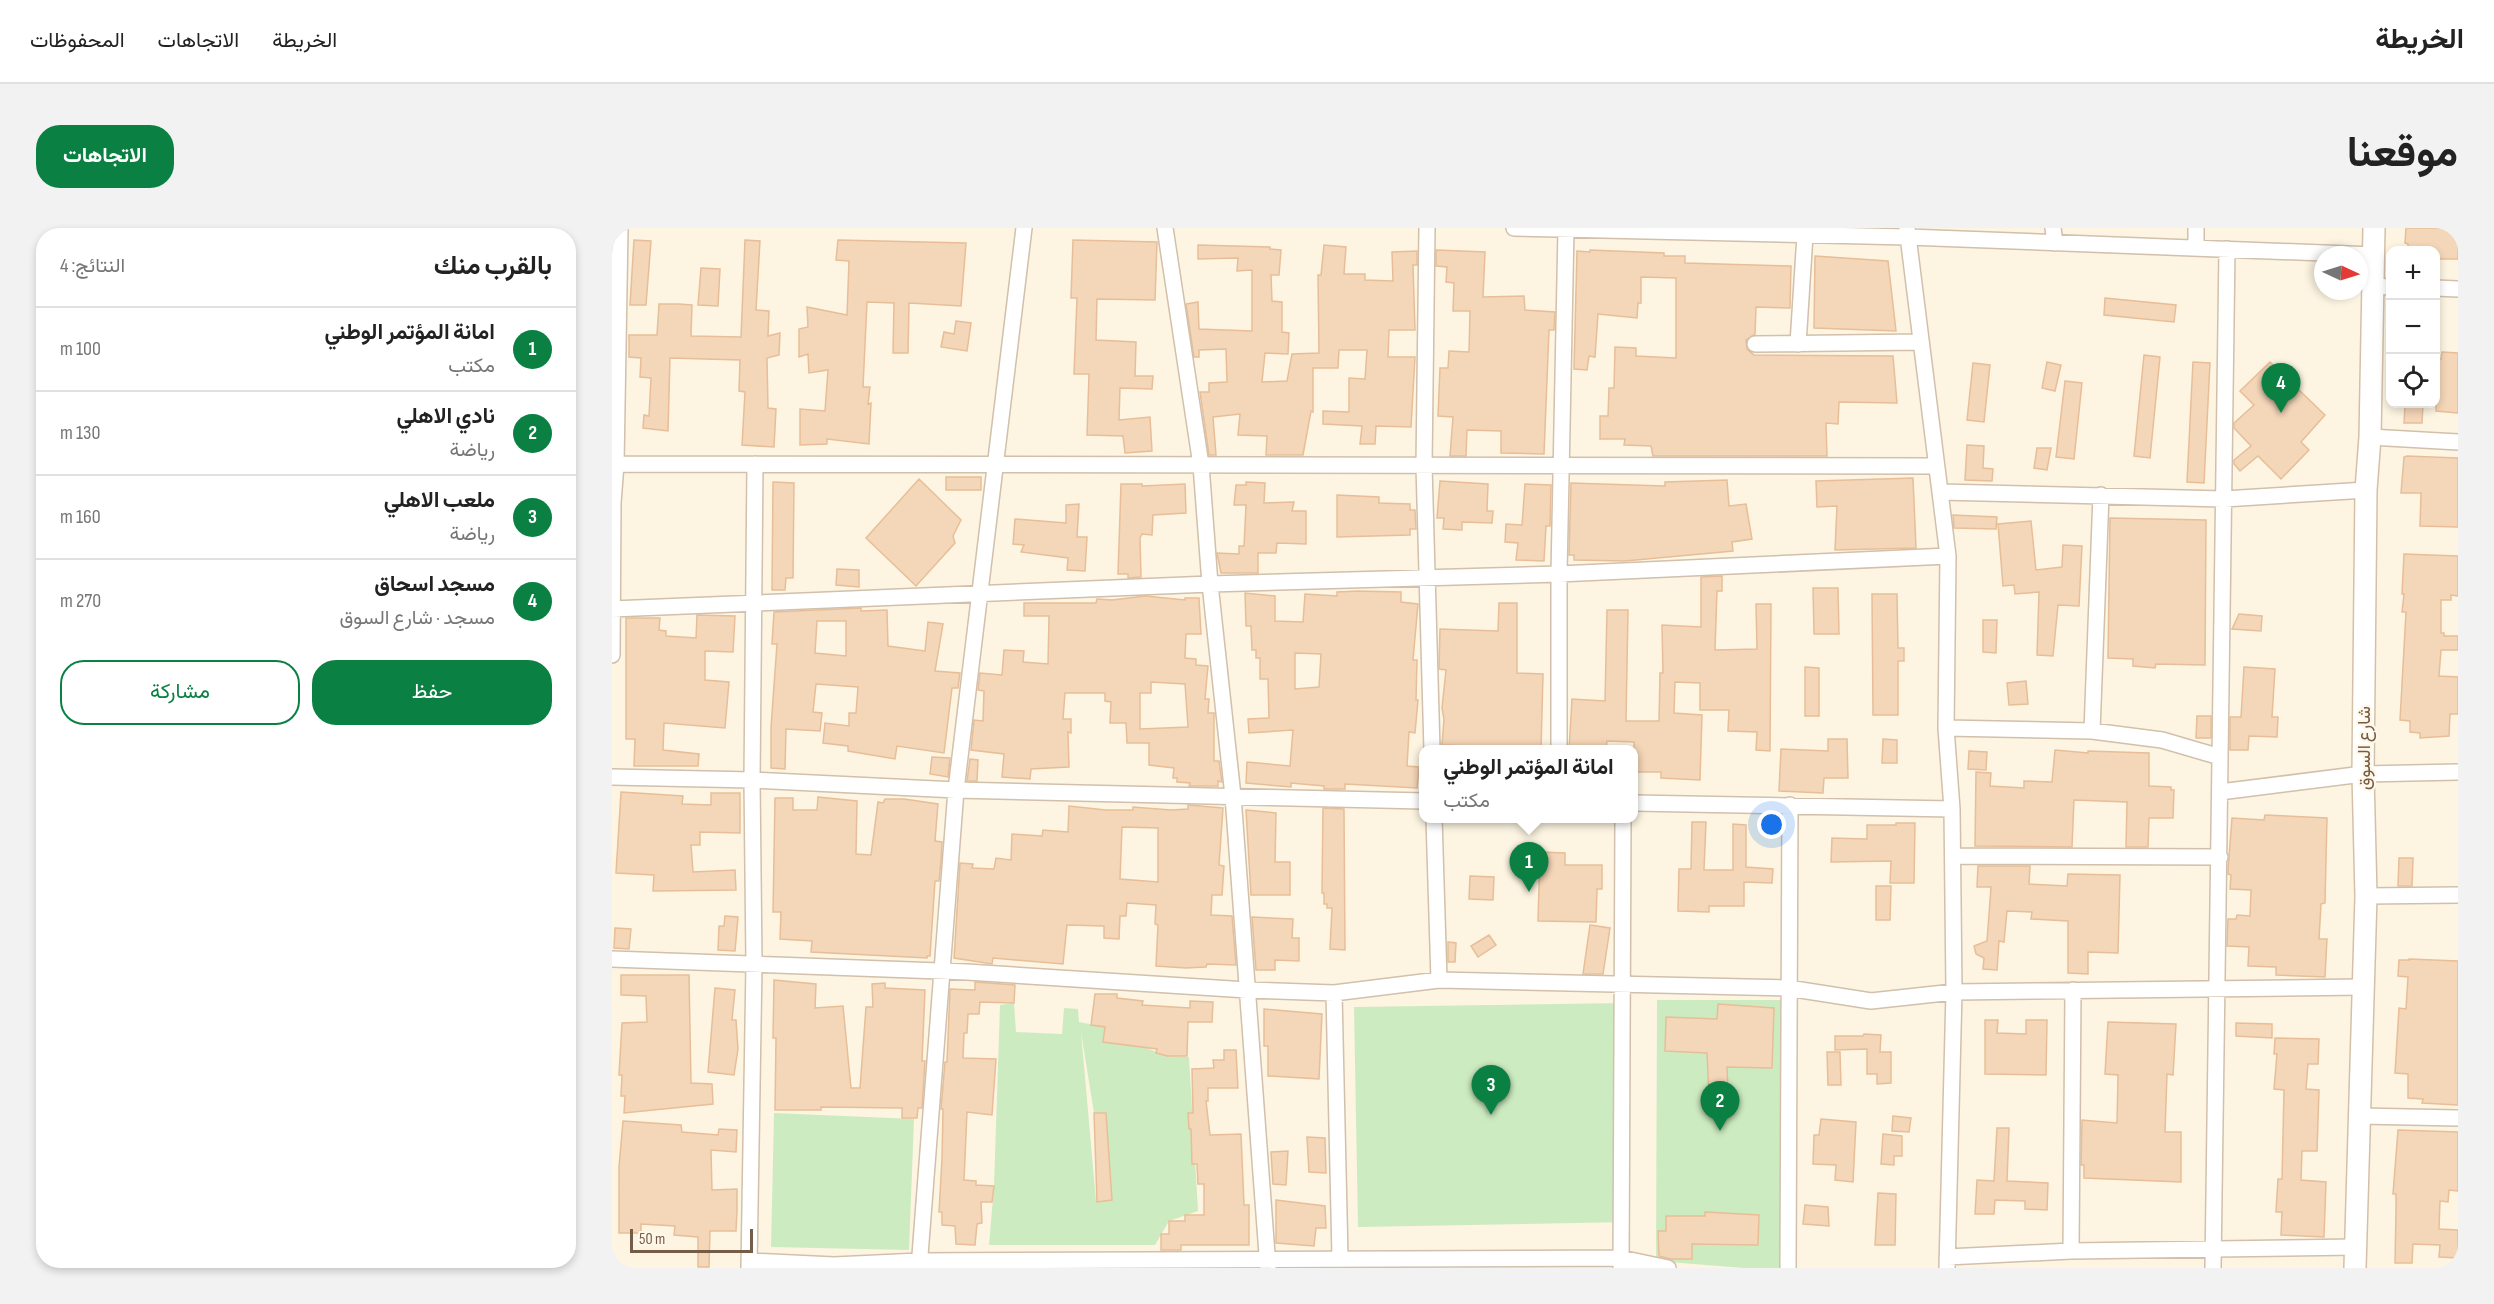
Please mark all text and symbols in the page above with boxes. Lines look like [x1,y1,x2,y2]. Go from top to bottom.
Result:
text: الخريطة [2375,23,2464,56]
text: المحفوظات [30,28,125,53]
text: الاتجاهات [158,28,239,53]
text: الخريطة [272,28,337,53]
button: الاتجاهات [36,125,174,188]
text: موقعنا [2347,128,2458,179]
north arrow [2314,246,2368,300]
map controls [2386,246,2440,408]
button: + [2386,246,2440,300]
text: بالقرب منك [434,251,552,282]
text: النتائج: 4 [60,254,125,278]
button: − [2386,300,2440,354]
text: امانة المؤتمر الوطني [324,319,495,346]
text: 100 m [60,337,101,361]
text: 1 [529,337,536,361]
text: مكتب [448,354,495,378]
button: locate [2386,354,2440,408]
pin: 4 [2262,364,2300,413]
text: نادي الاهلي [396,403,495,430]
text: 130 m [60,421,100,445]
text: 2 [528,421,537,445]
text: رياضة [450,438,495,462]
text: ملعب الاهلي [384,487,495,514]
text: 160 m [60,505,101,529]
text: 3 [528,505,537,529]
text: رياضة [450,522,495,546]
text: مسجد اسحاق [374,571,495,598]
text: 270 m [60,589,101,613]
text: 4 [528,589,537,613]
text: مسجد · شارع السوق [339,606,495,630]
button: مشاركة [60,660,300,725]
button: حفظ [312,660,552,725]
street label: شارع السوق [2354,706,2376,790]
popup [1419,745,1638,823]
text: امانة المؤتمر الوطني [1443,754,1614,781]
text: مكتب [1443,789,1490,813]
your location [1757,810,1786,839]
pin: 1 [1510,842,1548,892]
pin: 3 [1472,1066,1510,1115]
pin: 2 [1700,1082,1740,1131]
scale bar [630,1226,753,1254]
text: 50 m [639,1230,665,1249]

